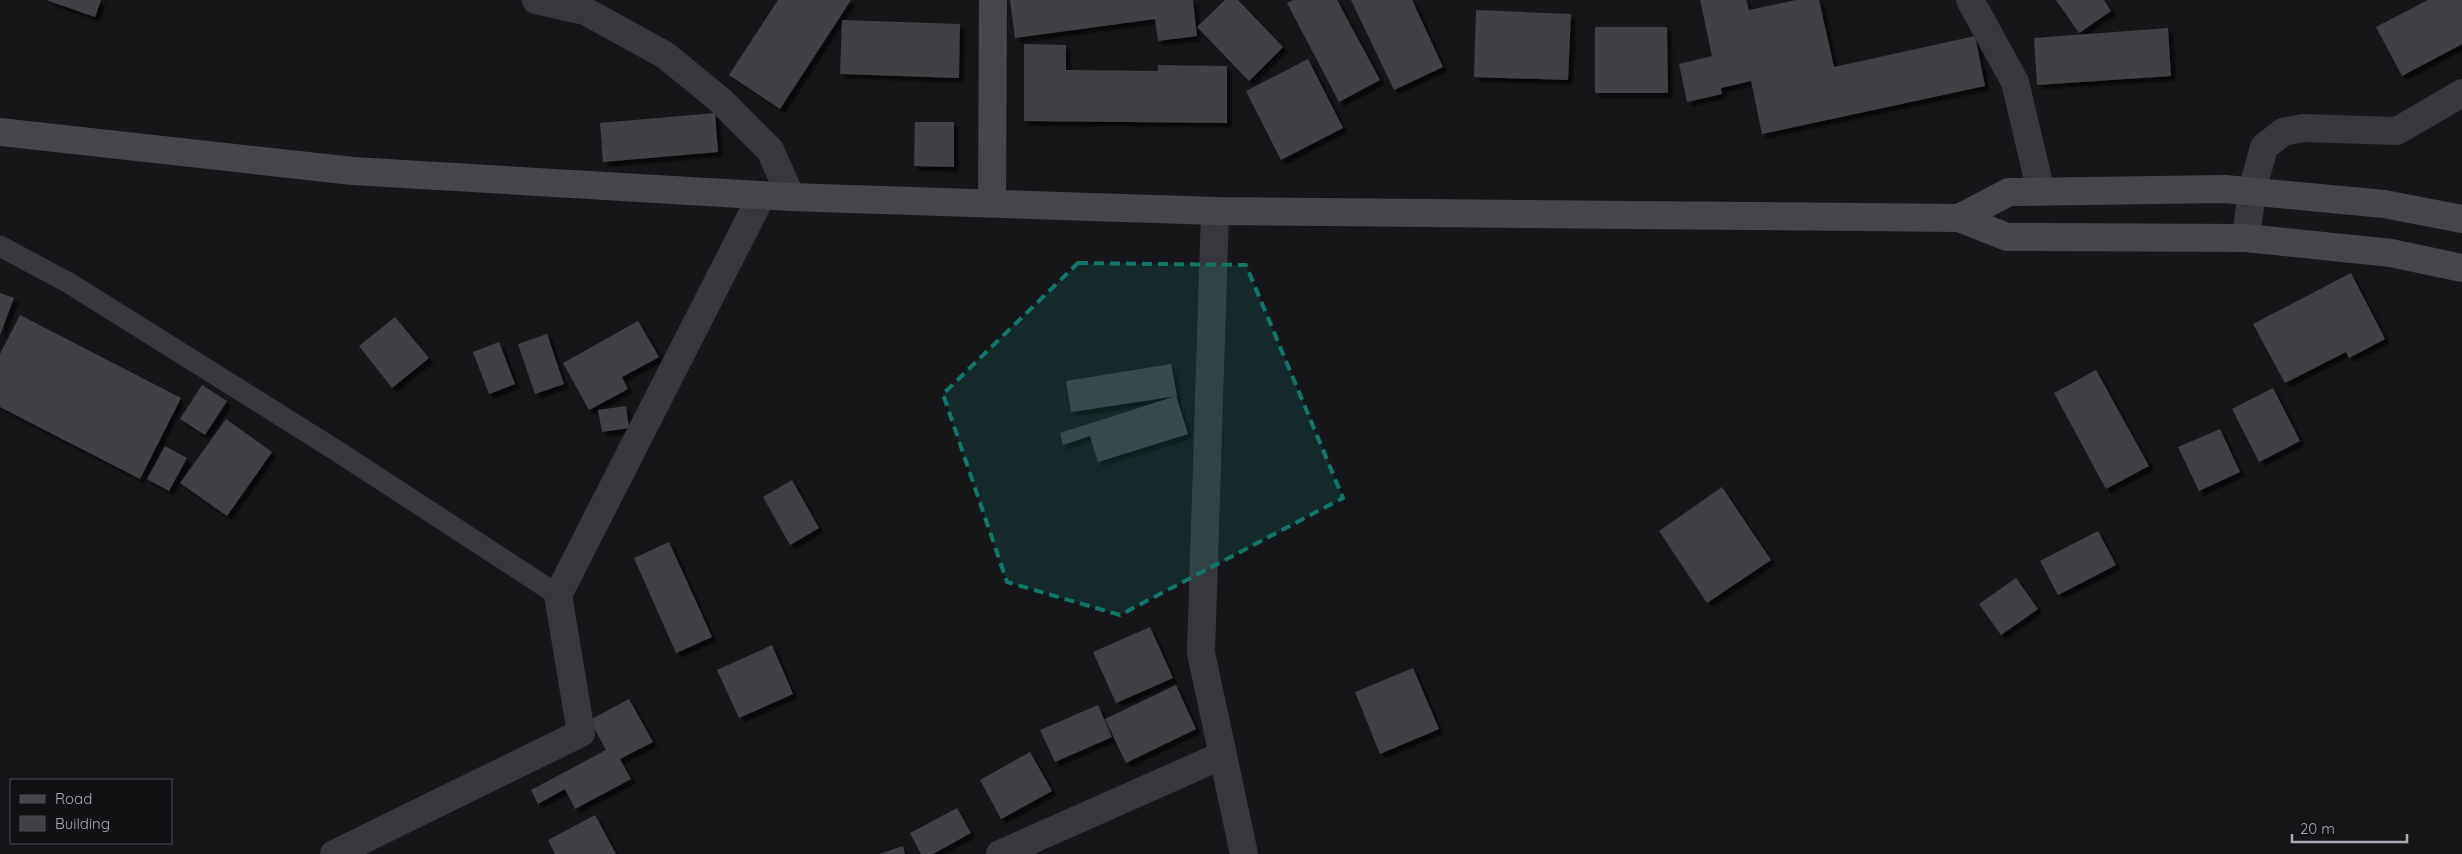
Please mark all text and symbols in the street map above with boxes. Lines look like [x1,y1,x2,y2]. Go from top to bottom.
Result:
legend [10,779,172,844]
text: Road [55,789,92,808]
scale bar [2292,812,2407,844]
text: Building [55,814,110,833]
text: 20 m [2300,819,2335,838]

